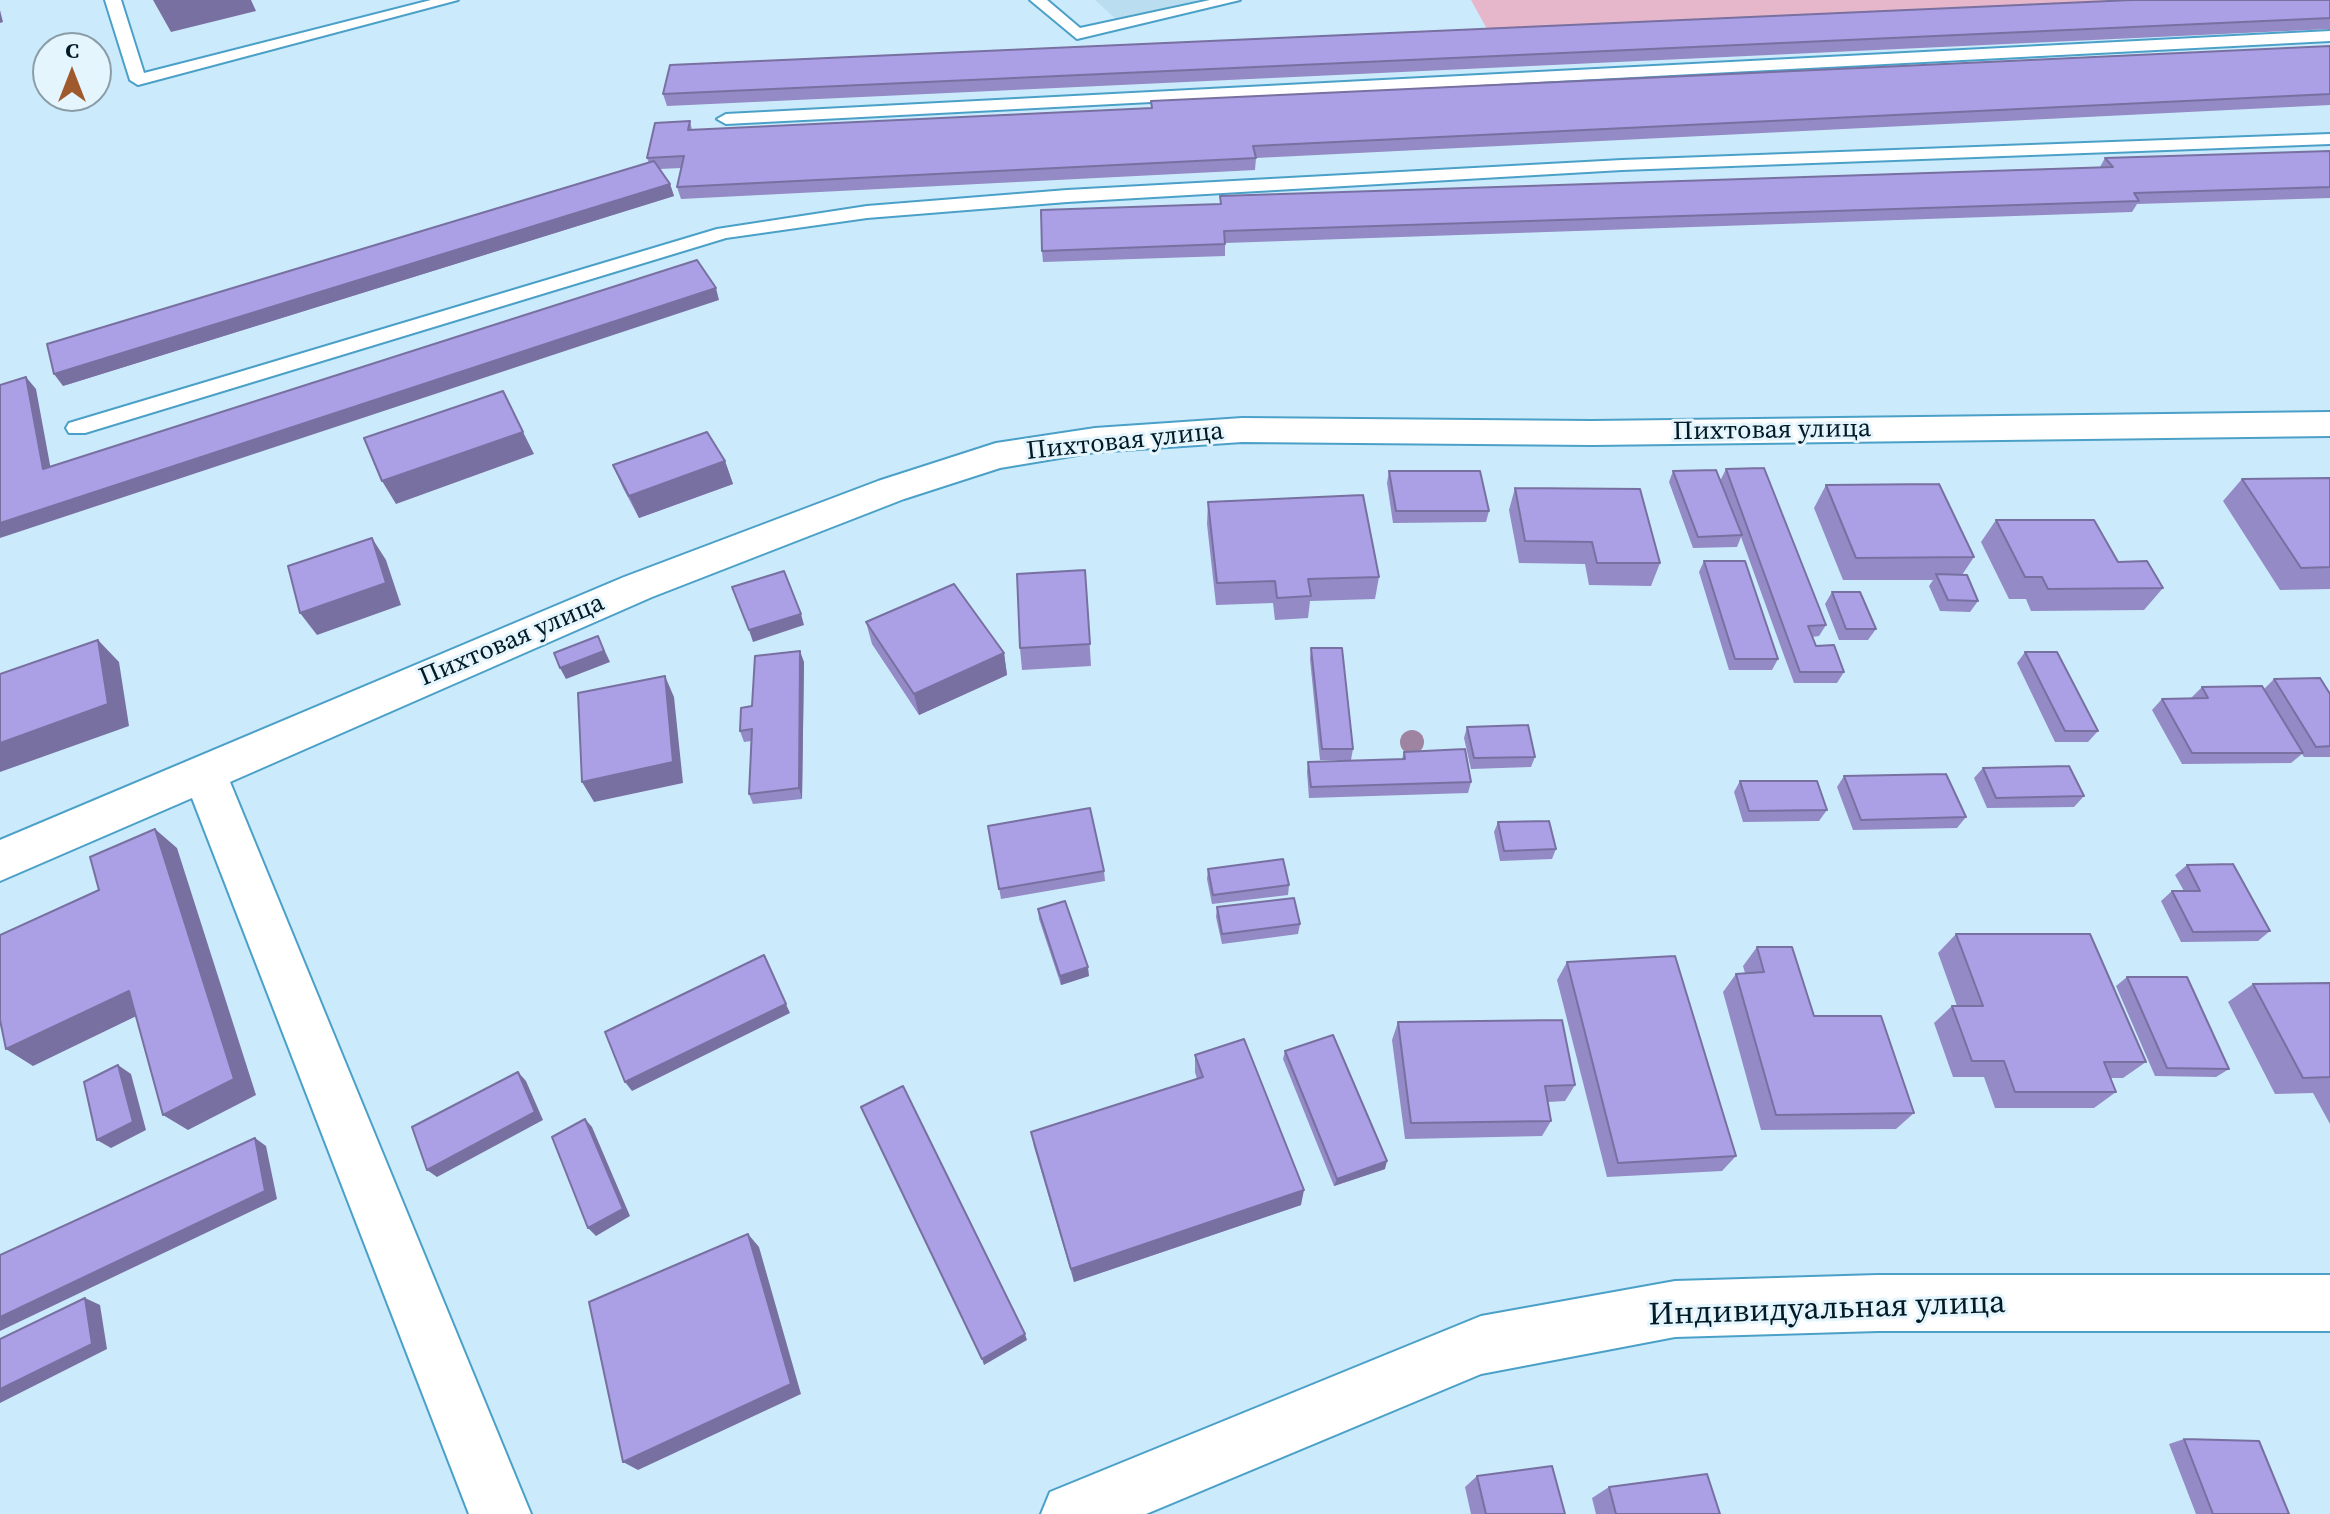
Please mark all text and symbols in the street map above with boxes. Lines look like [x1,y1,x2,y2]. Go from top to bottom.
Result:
north arrow [32,32,112,112]
text: С [65,35,79,65]
street label: Пихтовая улица [1673,414,1871,448]
street label: Пихтовая улица [1025,416,1225,468]
street label: Пихтовая улица [415,588,609,694]
street label: Индивидуальная улица [1648,1285,2006,1335]

